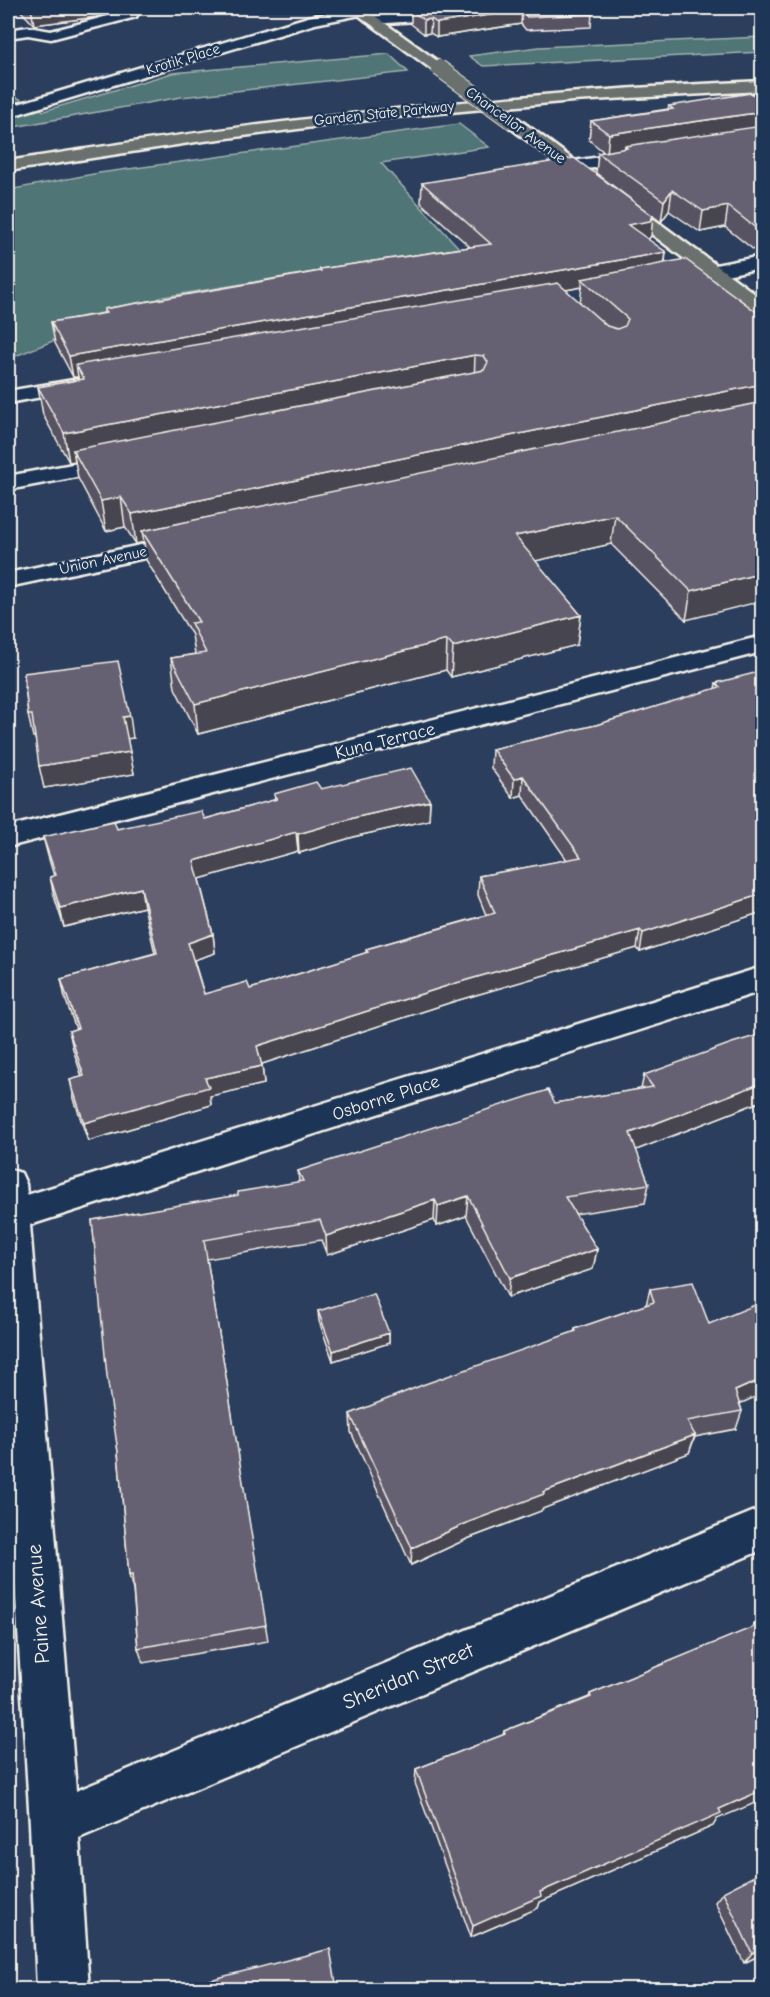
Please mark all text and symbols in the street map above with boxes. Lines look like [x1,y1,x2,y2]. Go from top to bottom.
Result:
street label: Krotik Place [144,39,222,79]
street label: Chancellor Avenue [462,83,570,168]
street label: Garden State Parkway [313,97,455,129]
street label: Union Avenue [58,542,149,578]
street label: Kuna Terrace [333,718,437,764]
street label: Osborne Place [330,1071,442,1125]
street label: Paine Avenue [22,1544,54,1664]
street label: Sheridan Street [339,1637,478,1714]

